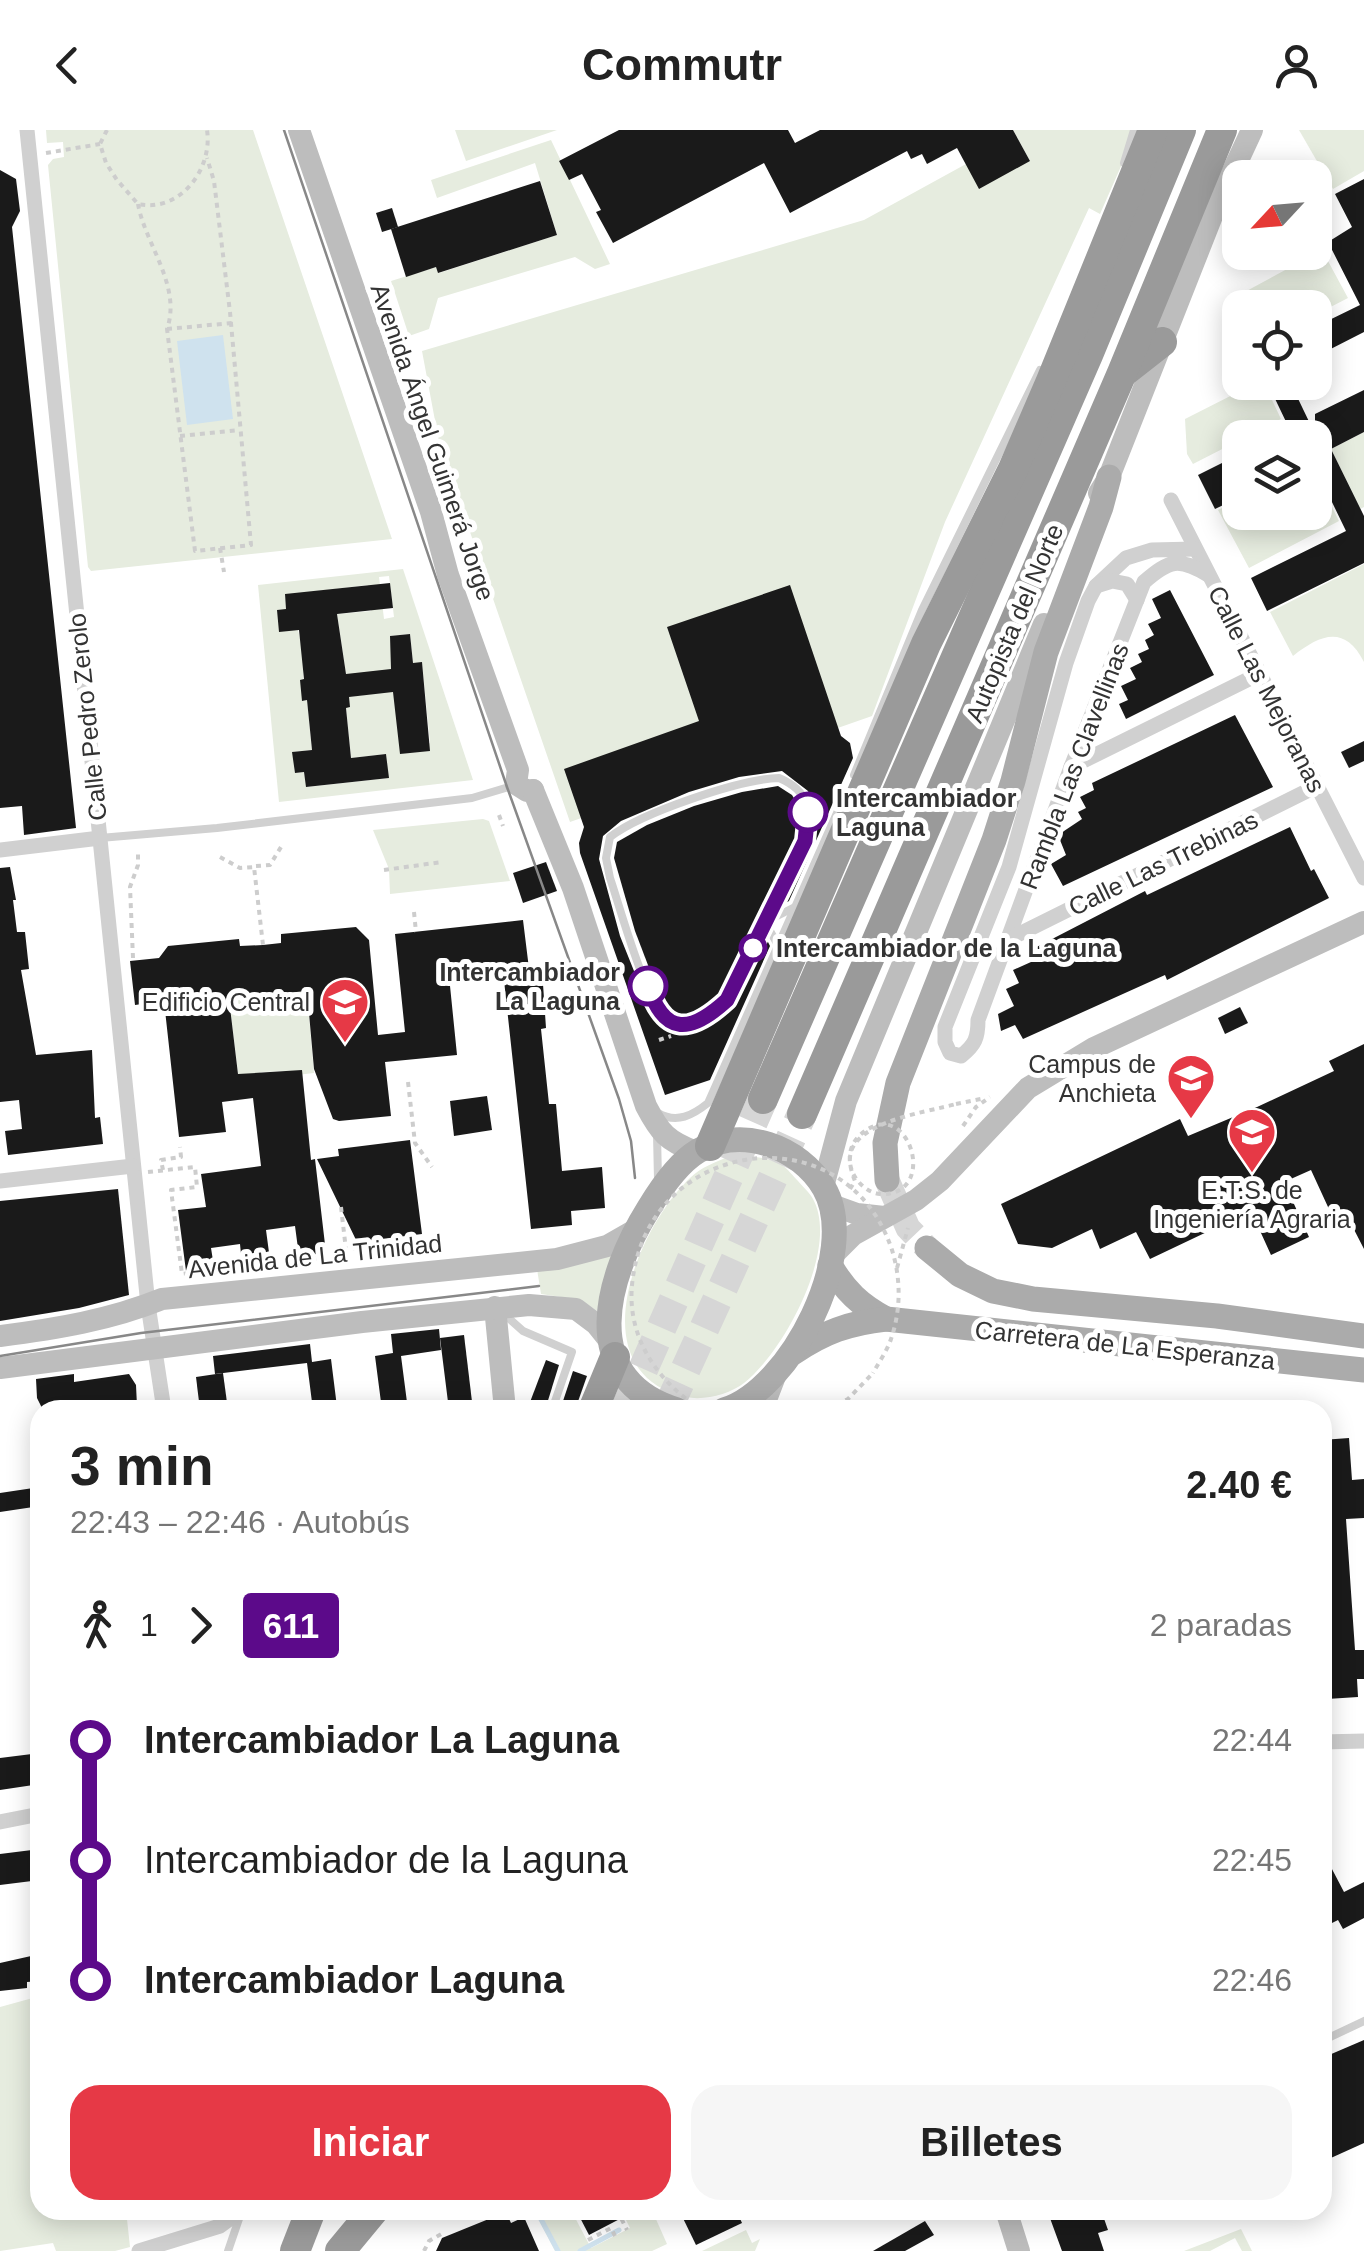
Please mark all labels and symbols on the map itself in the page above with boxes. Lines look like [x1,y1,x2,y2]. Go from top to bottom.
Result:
north arrow [1222,160,1332,270]
street label: Avenida Ángel Guimerá Jorge [366,280,500,604]
street label: Autopista del Norte [960,520,1068,726]
street label: Calle Las Mejoranas [1203,581,1331,797]
street label: Calle Pedro Zerolo [62,612,112,822]
street label: Rambla Las Clavellinas [1014,639,1134,893]
place label: Intercambiador Laguna [836,784,1017,841]
marker: Intercambiador Laguna [789,793,827,831]
street label: Calle Las Trebinas [1064,805,1262,921]
place label: Intercambiador de la Laguna [776,934,1117,962]
marker: Intercambiador de la Laguna [740,935,766,961]
place label: Intercambiador La Laguna [439,958,621,1015]
marker: Intercambiador La Laguna [629,967,667,1005]
school or university icon: Edificio Central [319,976,371,1044]
place label: Edificio Central [142,988,310,1016]
place label: Campus de Anchieta [1028,1050,1156,1107]
school or university icon: Campus de Anchieta [1165,1052,1217,1120]
school or university icon: E.T.S. de Ingeniería Agraria [1226,1106,1278,1174]
place label: E.T.S. de Ingeniería Agraria [1153,1176,1351,1233]
street label: Avenida de La Trinidad [187,1229,443,1283]
street label: Carretera de La Esperanza [974,1315,1277,1375]

